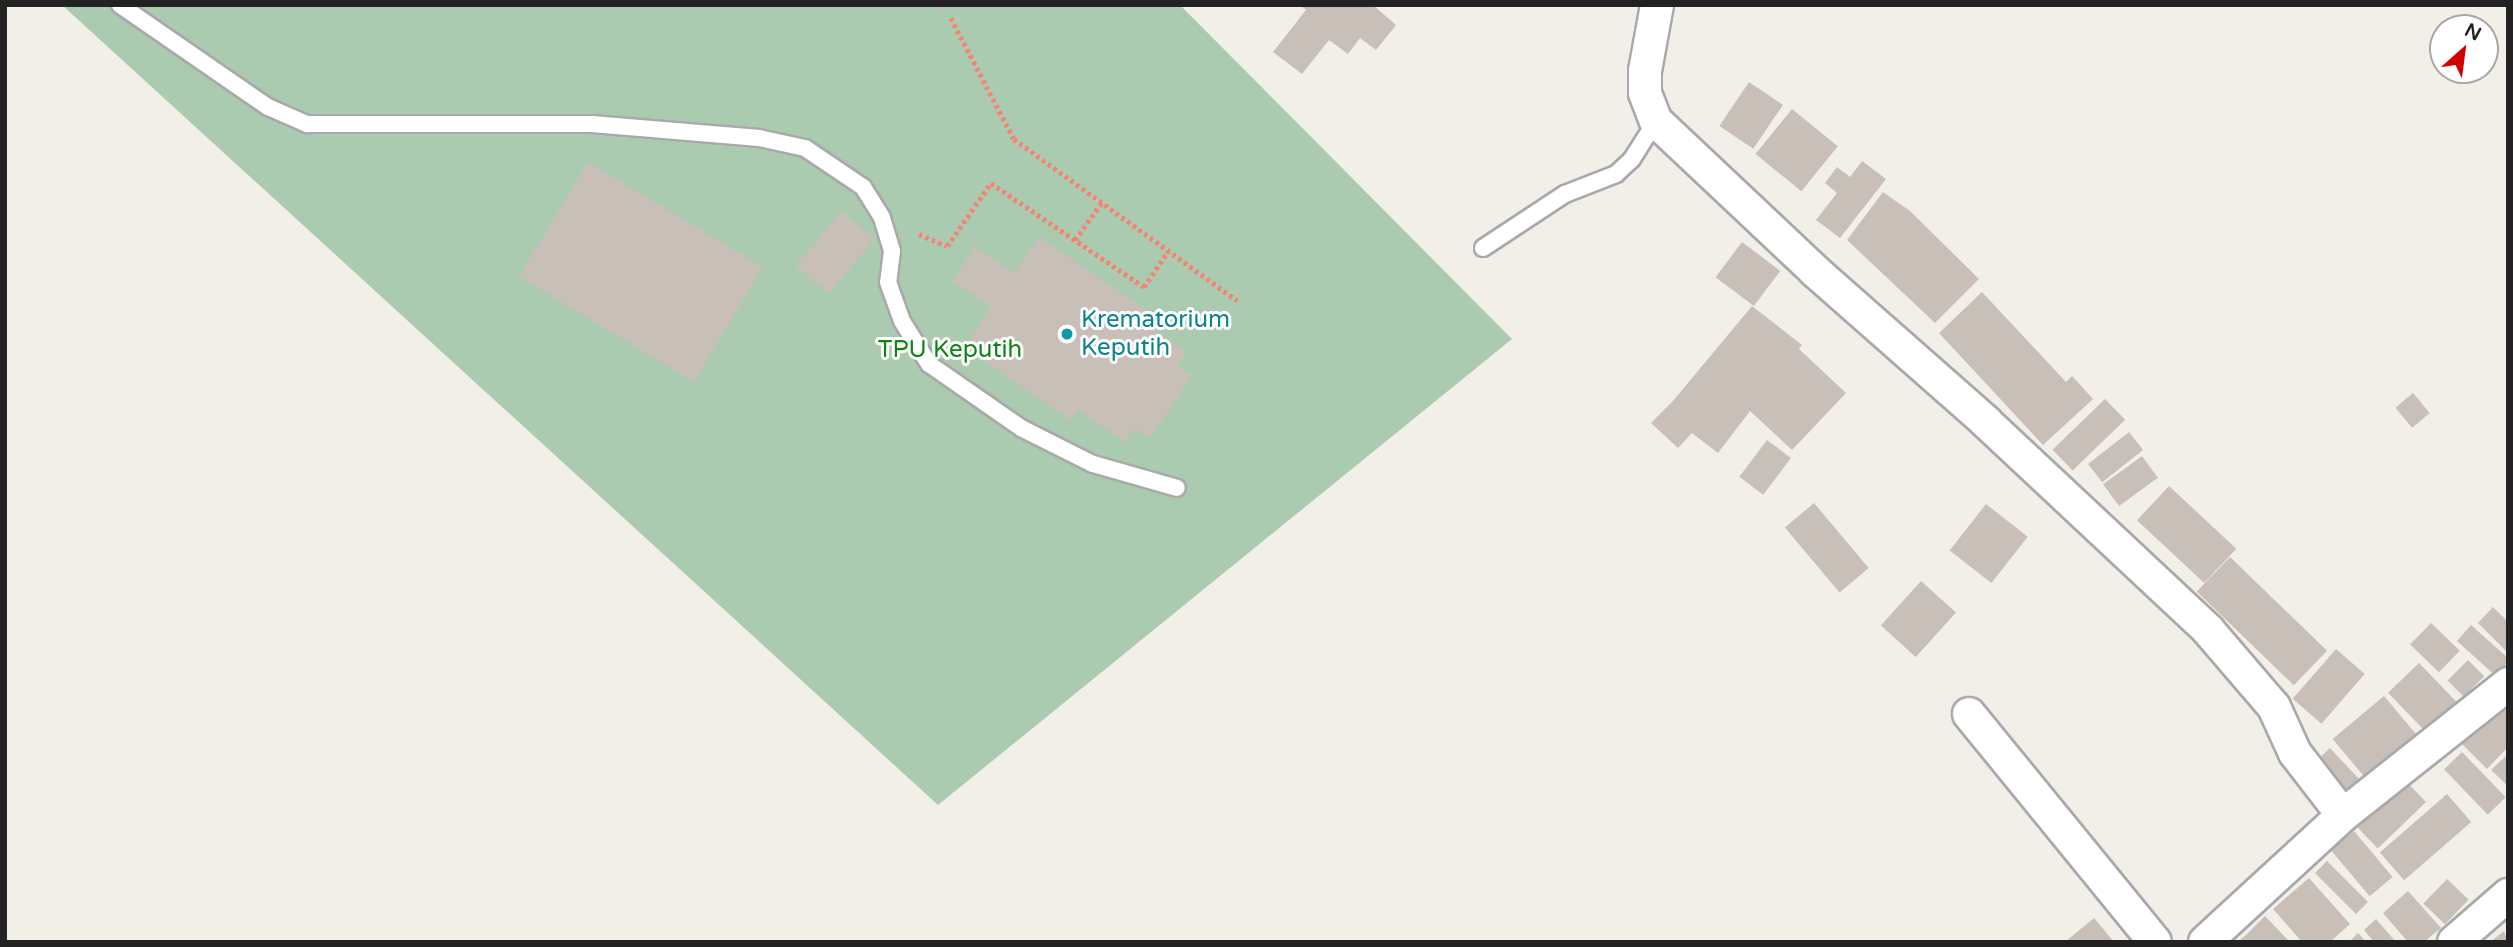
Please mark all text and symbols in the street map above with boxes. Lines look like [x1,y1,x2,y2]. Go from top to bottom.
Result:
north arrow [2429,14,2499,84]
text: N [2461,19,2485,46]
place label: Krematorium Keputih [1081,306,1230,362]
marker: Krematorium Keputih [1059,326,1075,342]
park label: TPU Keputih [878,336,1022,364]

